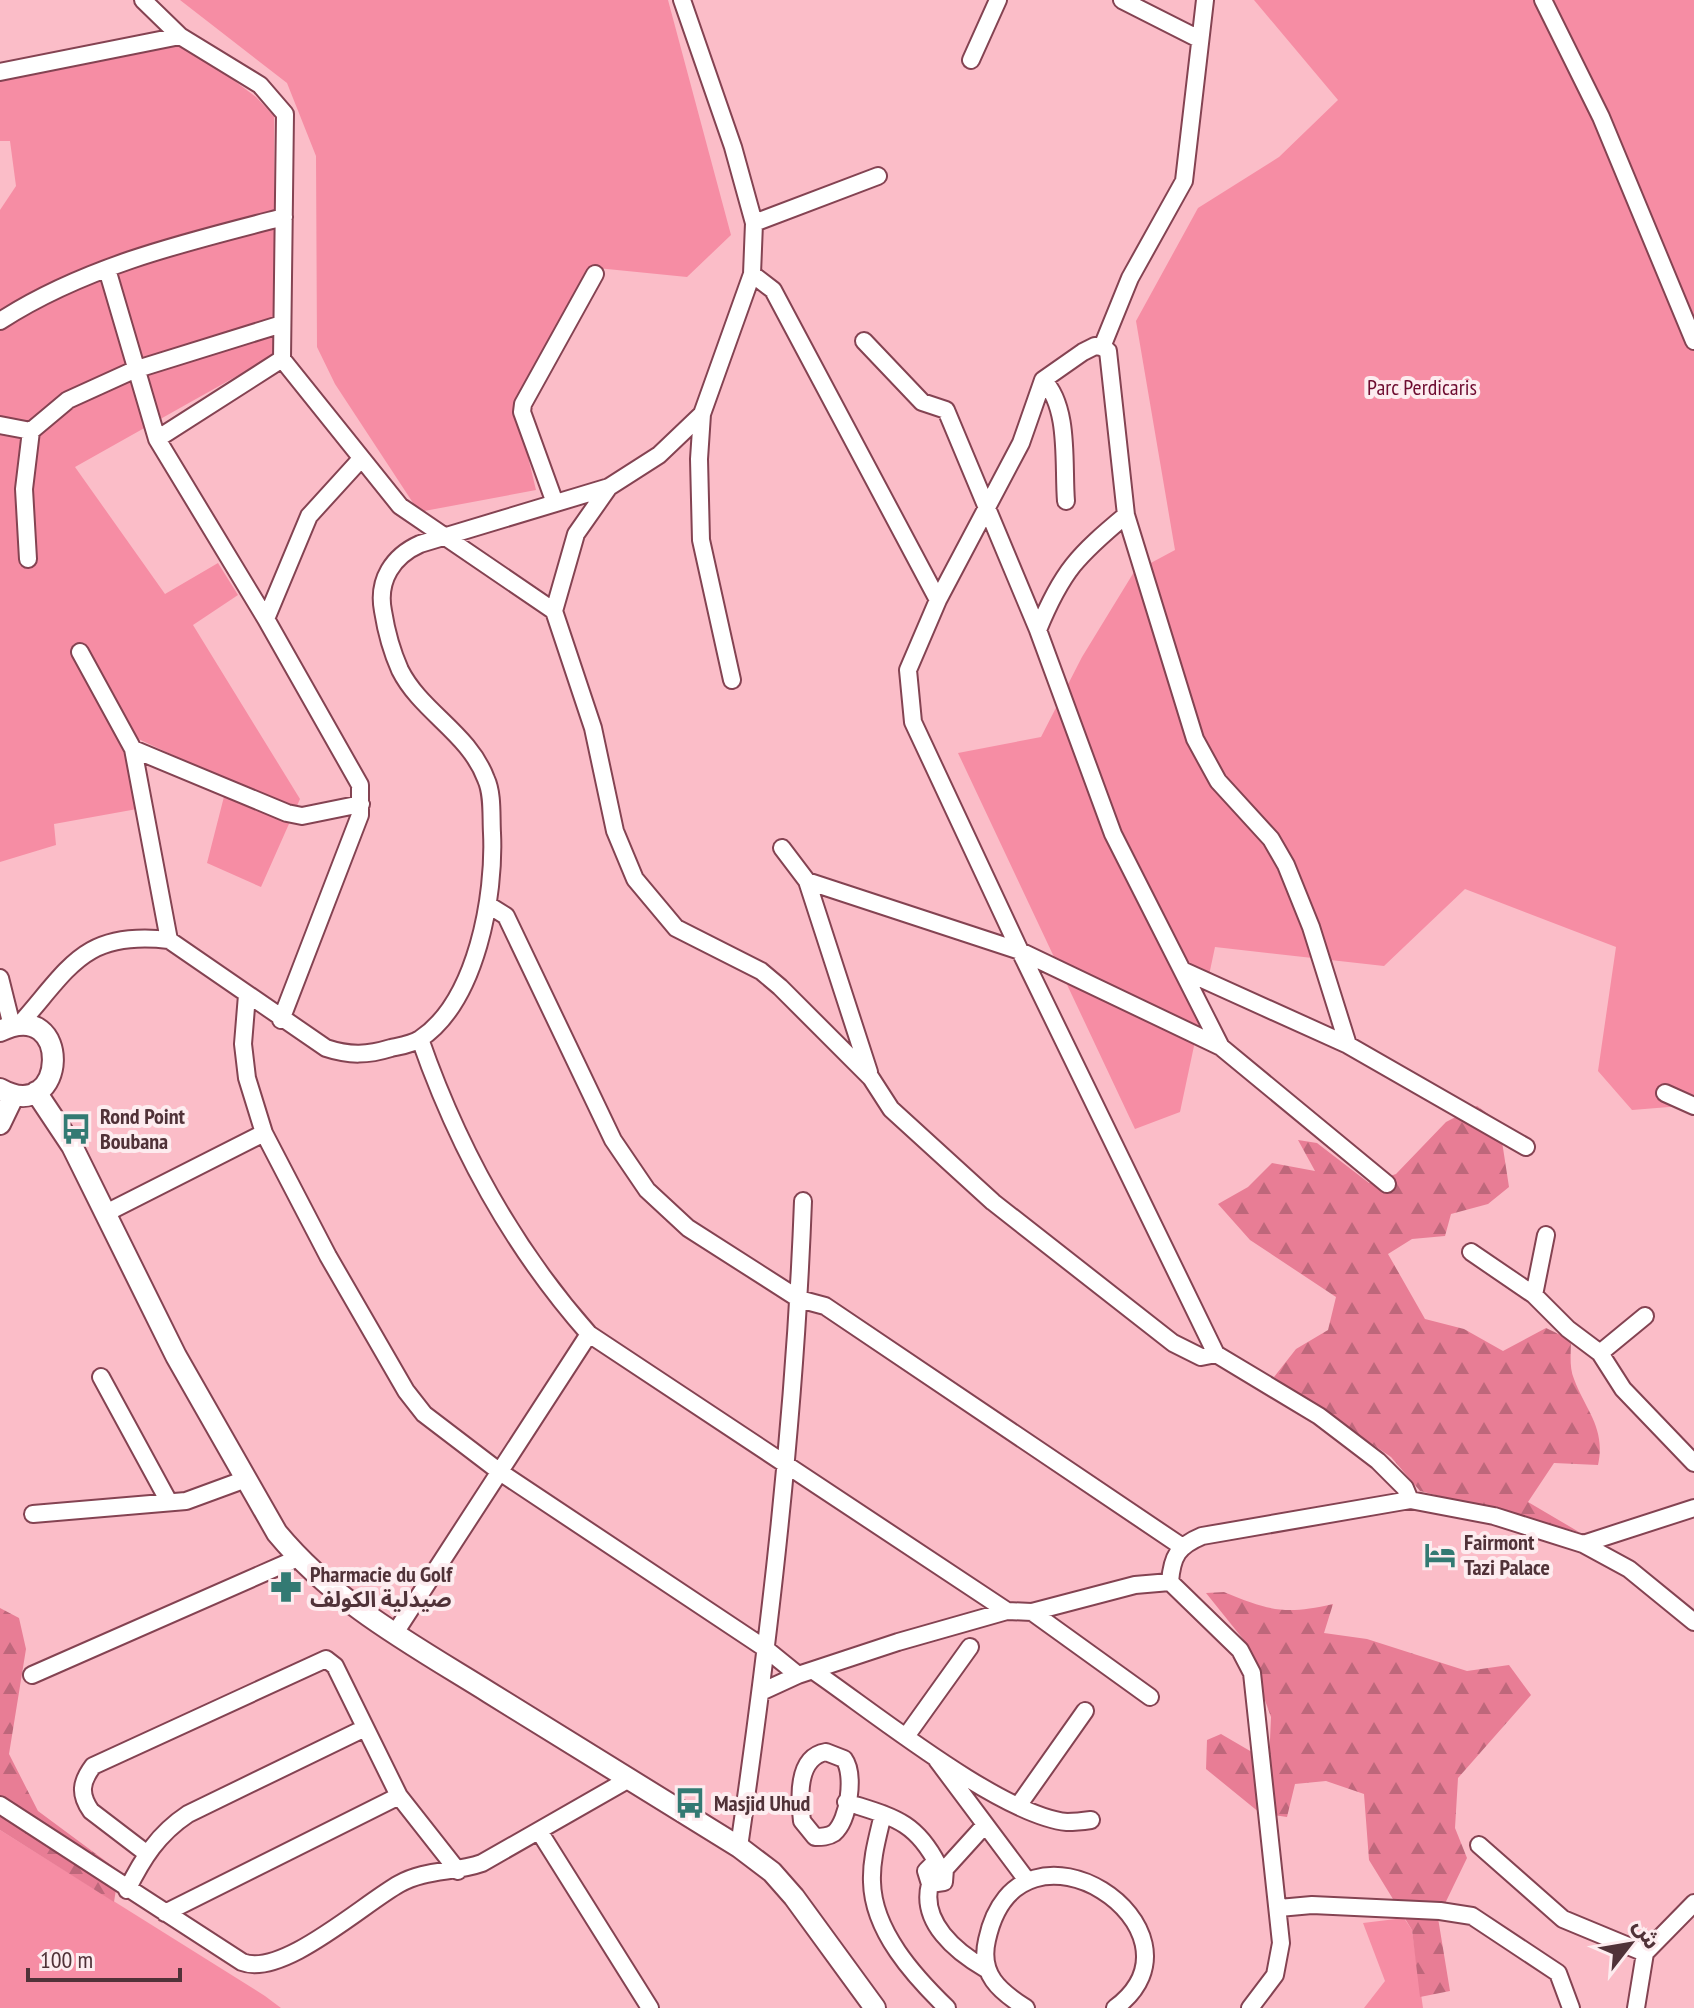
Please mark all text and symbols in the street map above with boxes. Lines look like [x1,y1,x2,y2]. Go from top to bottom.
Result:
park label: Parc Perdicaris [1367,373,1477,401]
place label: Rond Point Boubana [100,1102,186,1155]
bus stop icon: Rond Point Boubana [59,1112,93,1146]
place label: Fairmont Tazi Palace [1464,1528,1550,1581]
hotel icon: Fairmont Tazi Palace [1423,1538,1457,1572]
place label: Pharmacie du Golf صيدلية الكولف [310,1560,453,1613]
pharmacy icon: Pharmacie du Golf صيدلية الكولف [269,1570,303,1604]
bus stop icon: Masjid Uhud [673,1786,707,1820]
place label: Masjid Uhud [714,1789,811,1817]
north arrow [1590,1904,1670,1984]
text: ش [1627,1914,1667,1954]
scale bar [28,1932,180,1982]
text: 100 m [40,1944,93,1975]

